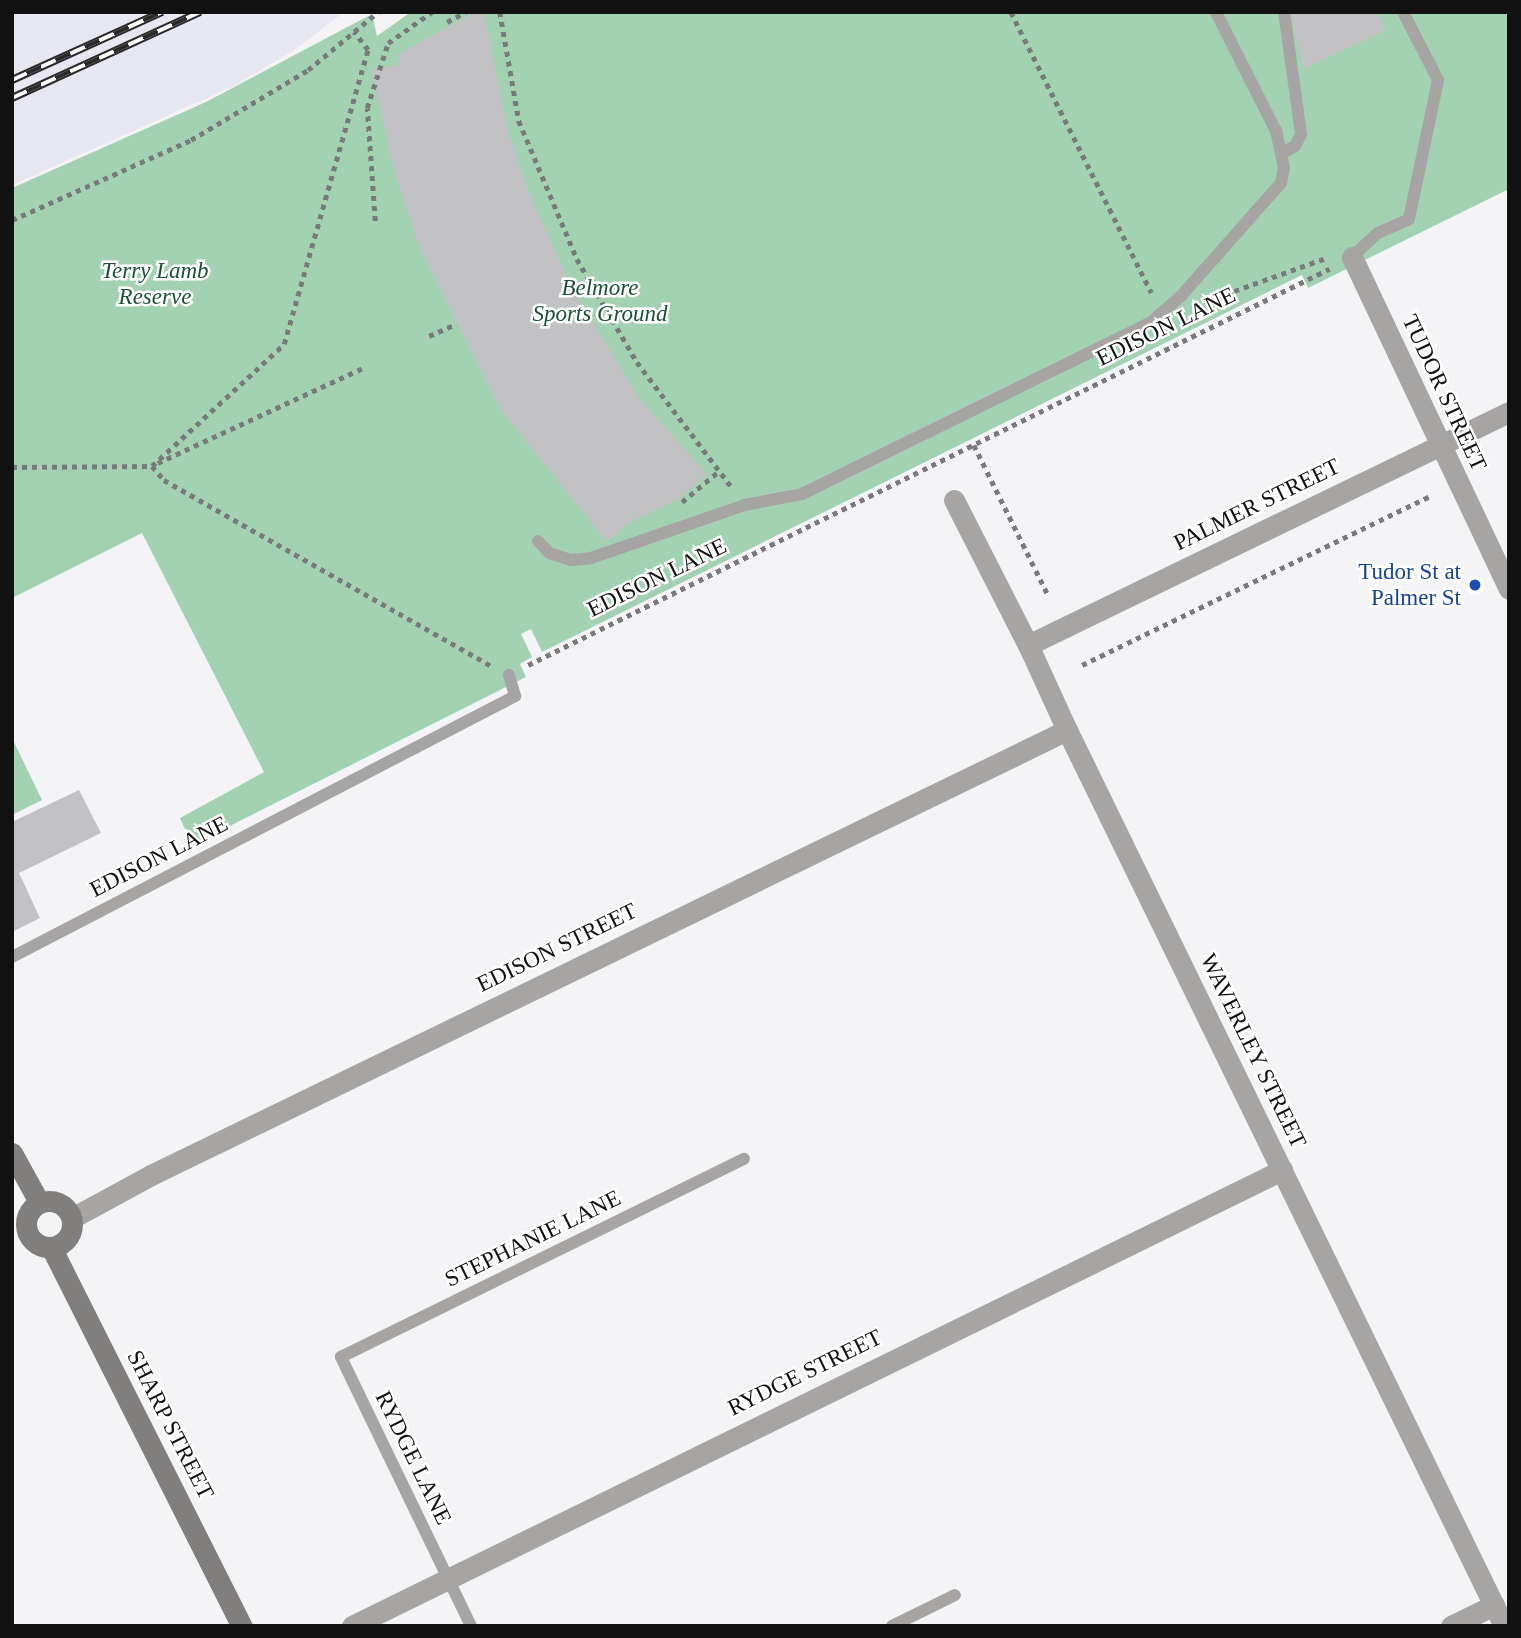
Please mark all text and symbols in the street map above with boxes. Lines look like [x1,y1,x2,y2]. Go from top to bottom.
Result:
park label: Terry Lamb Reserve [101,257,209,311]
park label: Belmore Sports Ground [532,274,668,328]
street label: EDISON LANE [1092,281,1240,373]
street label: TUDOR STREET [1396,310,1492,476]
street label: PALMER STREET [1169,453,1345,557]
street label: EDISON LANE [583,532,731,624]
place label: Tudor St at Palmer St [1358,558,1461,612]
marker: Tudor St at Palmer St [1467,577,1483,593]
street label: EDISON LANE [85,810,233,904]
street label: EDISON STREET [473,897,641,999]
street label: WAVERLEY STREET [1194,949,1312,1153]
street label: STEPHANIE LANE [441,1184,625,1294]
street label: RYDGE STREET [723,1324,887,1422]
street label: SHARP STREET [120,1346,220,1504]
street label: RYDGE LANE [369,1387,457,1529]

